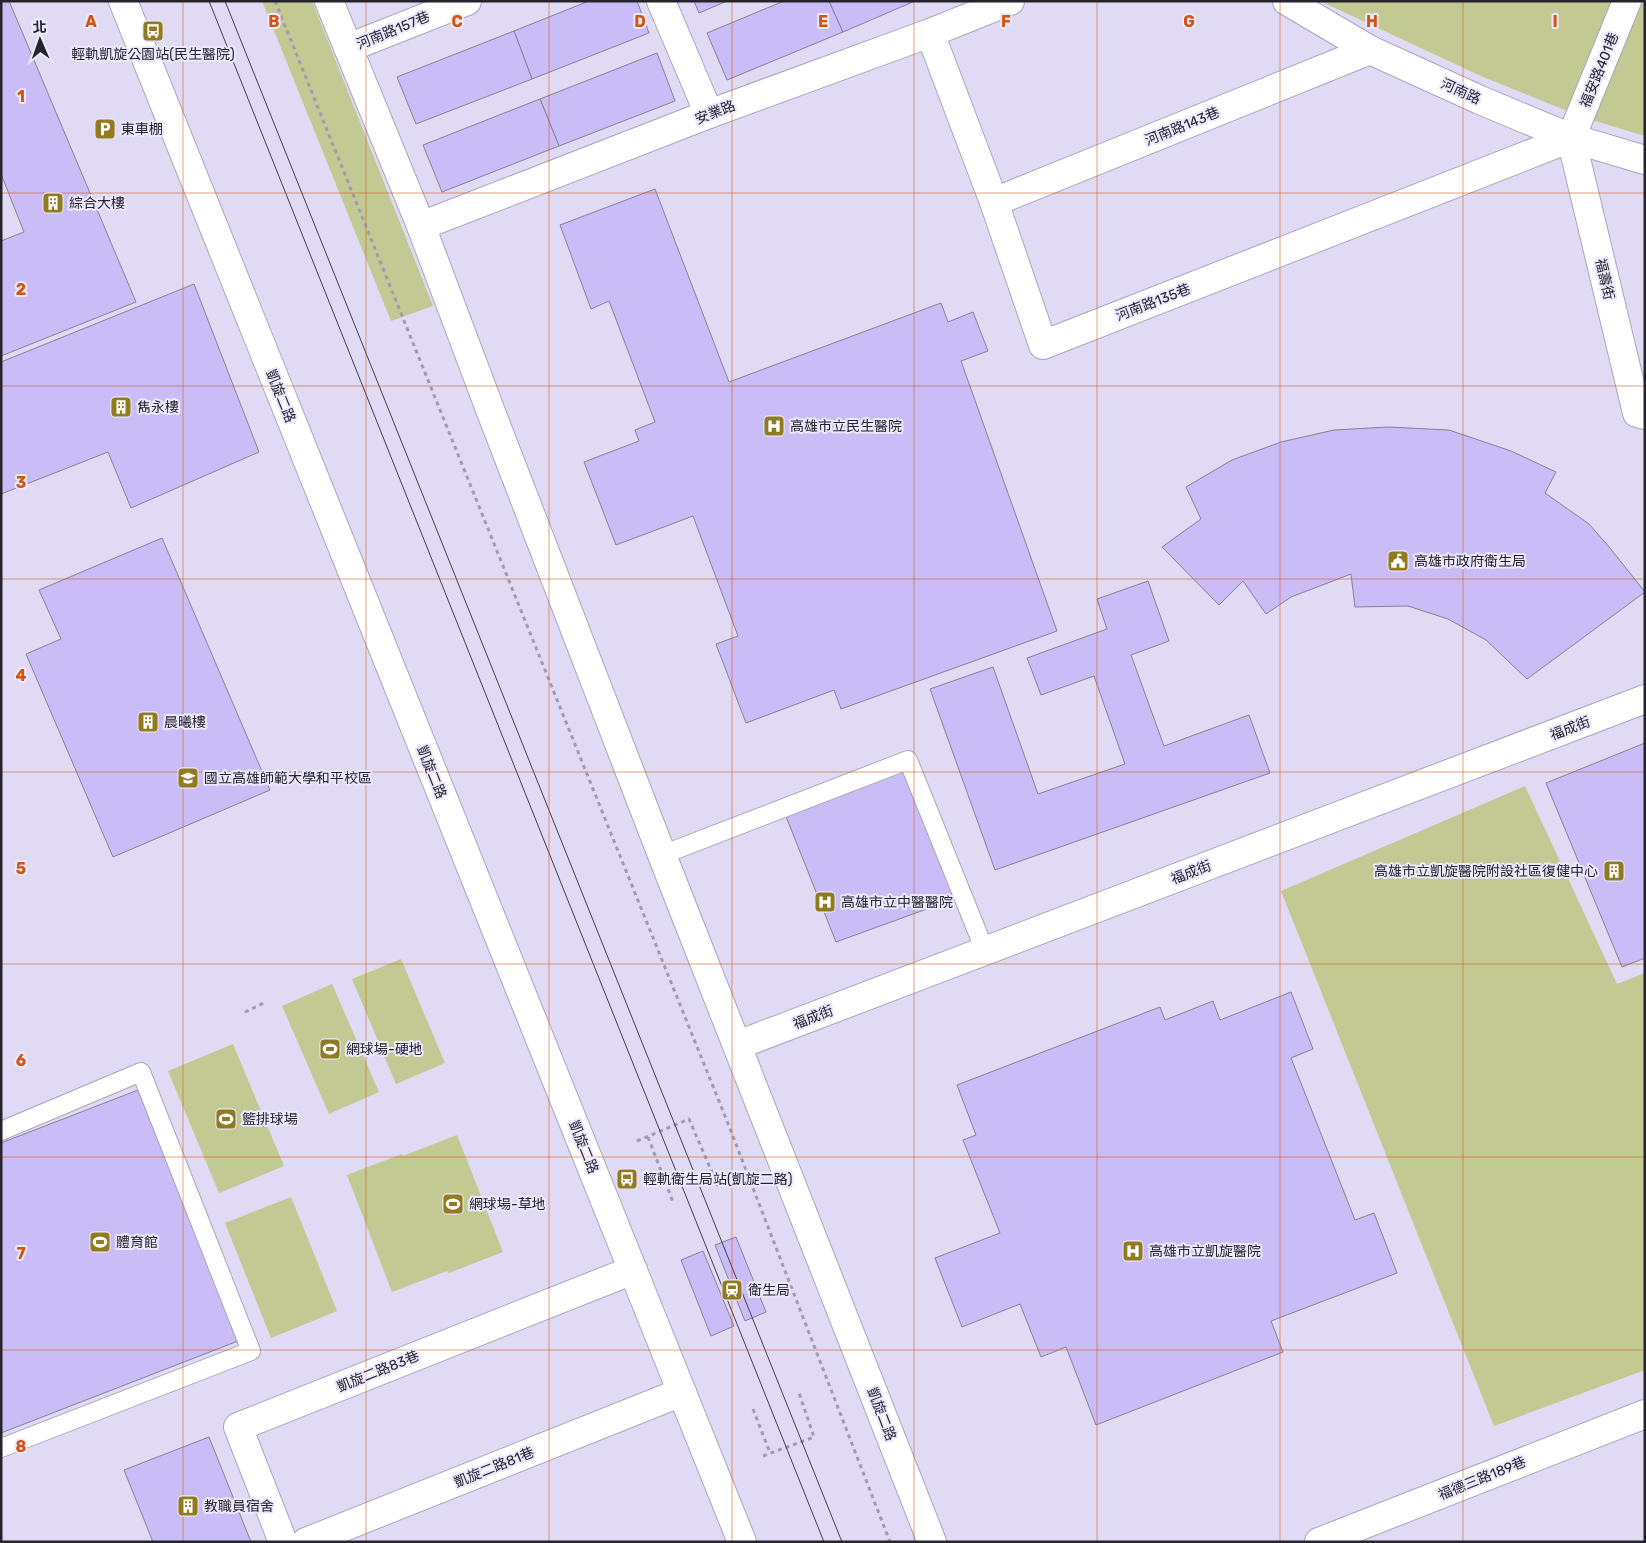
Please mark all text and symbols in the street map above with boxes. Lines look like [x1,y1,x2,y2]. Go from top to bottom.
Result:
street label: 河南路157巷 [354,8,432,53]
text: A [85,12,97,31]
text: B [268,12,280,31]
text: C [451,12,463,31]
text: D [634,12,646,31]
text: E [818,12,828,31]
text: F [1001,12,1011,31]
text: G [1183,12,1195,31]
text: H [1366,12,1378,31]
text: I [1552,12,1558,31]
north arrow [15,15,65,65]
text: 北 [32,19,47,36]
bus stop icon: 輕軌凱旋公園站(民生醫院) [141,19,165,43]
street label: 福安路401巷 [1577,30,1622,110]
place label: 輕軌凱旋公園站(民生醫院) [71,46,235,63]
street label: 河南路 [1438,75,1483,108]
text: 1 [17,87,25,106]
street label: 安業路 [693,97,738,128]
street label: 河南路143巷 [1142,104,1222,149]
parking icon: 東車棚 [93,117,117,141]
place label: 東車棚 [121,121,163,138]
building icon: 綜合大樓 [41,191,65,215]
place label: 綜合大樓 [69,195,125,212]
street label: 福壽街 [1592,257,1618,301]
text: 2 [16,280,26,299]
street label: 河南路135巷 [1113,280,1193,325]
street label: 凱旋二路 [262,367,299,425]
building icon: 雋永樓 [109,395,133,419]
place label: 雋永樓 [137,399,179,416]
hospital icon: 高雄市立民生醫院 [762,414,786,438]
place label: 高雄市立民生醫院 [790,418,902,435]
text: 3 [16,473,26,492]
public building icon: 高雄市政府衛生局 [1386,549,1410,573]
place label: 高雄市政府衛生局 [1414,553,1526,570]
text: 4 [16,666,27,685]
building icon: 晨曦樓 [136,710,160,734]
street label: 福成街 [1548,713,1593,744]
place label: 晨曦樓 [164,714,206,731]
street label: 凱旋二路 [413,743,450,801]
school or university icon: 國立高雄師範大學和平校區 [176,766,200,790]
place label: 國立高雄師範大學和平校區 [204,770,372,787]
street label: 福成街 [1169,857,1214,888]
text: 5 [16,859,26,878]
building icon: 高雄市立凱旋醫院附設社區復健中心 [1602,859,1626,883]
place label: 高雄市立凱旋醫院附設社區復健中心 [1374,863,1598,880]
hospital icon: 高雄市立中醫醫院 [813,890,837,914]
place label: 高雄市立中醫醫院 [841,894,953,911]
street label: 福成街 [791,1002,836,1033]
sports icon: 網球場-硬地 [318,1037,342,1061]
place label: 網球場-硬地 [346,1041,423,1058]
text: 6 [16,1051,26,1070]
sports icon: 籃排球場 [214,1107,238,1131]
place label: 籃排球場 [242,1111,298,1128]
street label: 凱旋二路 [565,1118,602,1176]
bus stop icon: 輕軌衛生局站(凱旋二路) [615,1167,639,1191]
place label: 輕軌衛生局站(凱旋二路) [643,1171,793,1188]
sports icon: 網球場-草地 [441,1192,465,1216]
place label: 網球場-草地 [469,1196,546,1213]
sports icon: 體育館 [88,1230,112,1254]
place label: 體育館 [116,1234,158,1251]
hospital icon: 高雄市立凱旋醫院 [1121,1239,1145,1263]
place label: 高雄市立凱旋醫院 [1149,1243,1261,1260]
text: 7 [16,1244,26,1263]
station icon: 衛生局 [720,1278,744,1302]
place label: 衛生局 [748,1282,790,1299]
street label: 凱旋二路83巷 [335,1347,422,1396]
street label: 凱旋二路 [864,1385,900,1443]
text: 8 [16,1437,27,1456]
street label: 凱旋二路81巷 [452,1444,537,1491]
street label: 福德三路189巷 [1436,1453,1529,1504]
building icon: 教職員宿舍 [176,1494,200,1518]
place label: 教職員宿舍 [204,1498,274,1515]

